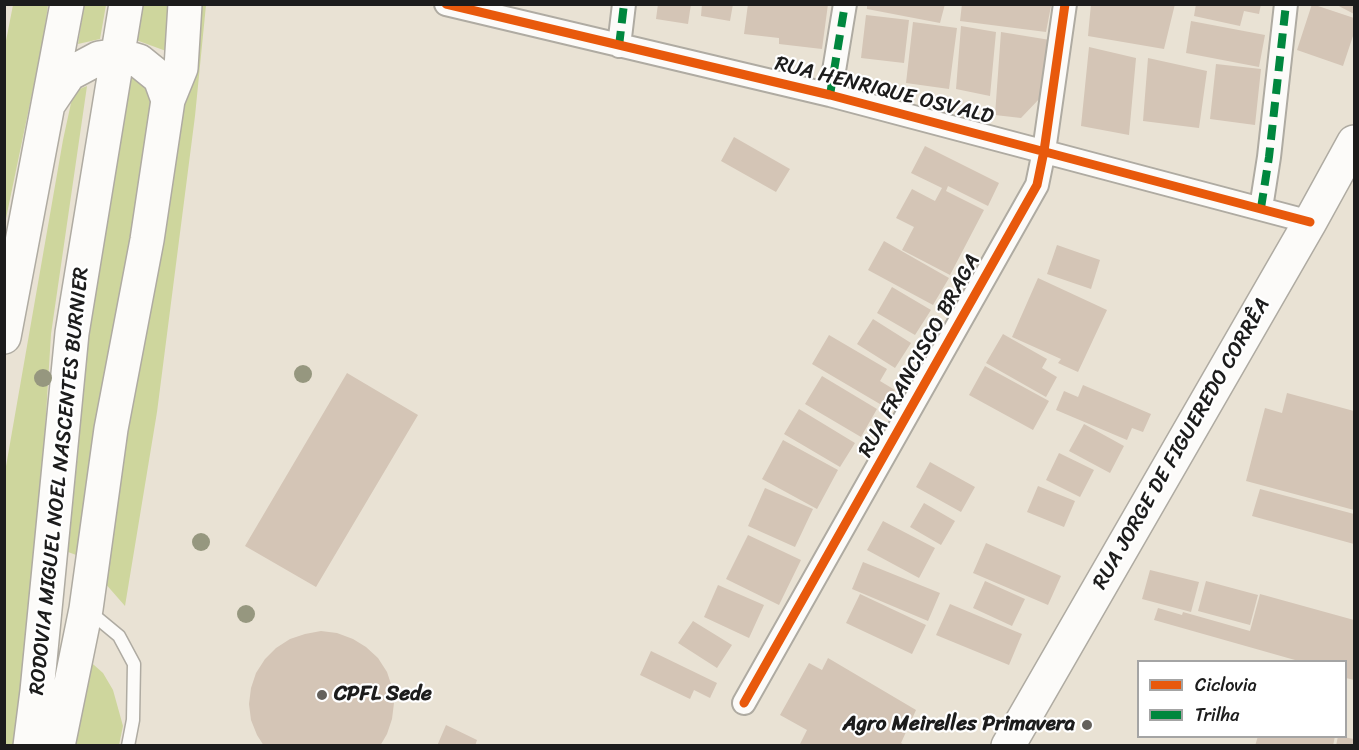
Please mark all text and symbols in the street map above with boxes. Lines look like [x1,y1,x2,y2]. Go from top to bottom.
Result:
street label: RUA HENRIQUE OSVALD [772,52,996,130]
street label: RUA FRANCISCO BRAGA [854,250,986,462]
street label: RODOVIA MIGUEL NOEL NASCENTES BURNIER [25,266,95,696]
street label: RUA JORGE DE FIGUEREDO CORRÊA [1088,294,1276,594]
legend [1137,660,1347,738]
text: Ciclovia [1195,669,1257,701]
place label: CPFL Sede [334,682,432,708]
marker: CPFL Sede [315,688,329,702]
text: Trilha [1195,699,1239,731]
place label: Agro Meirelles Primavera [843,712,1075,738]
marker: Agro Meirelles Primavera [1080,718,1094,732]

